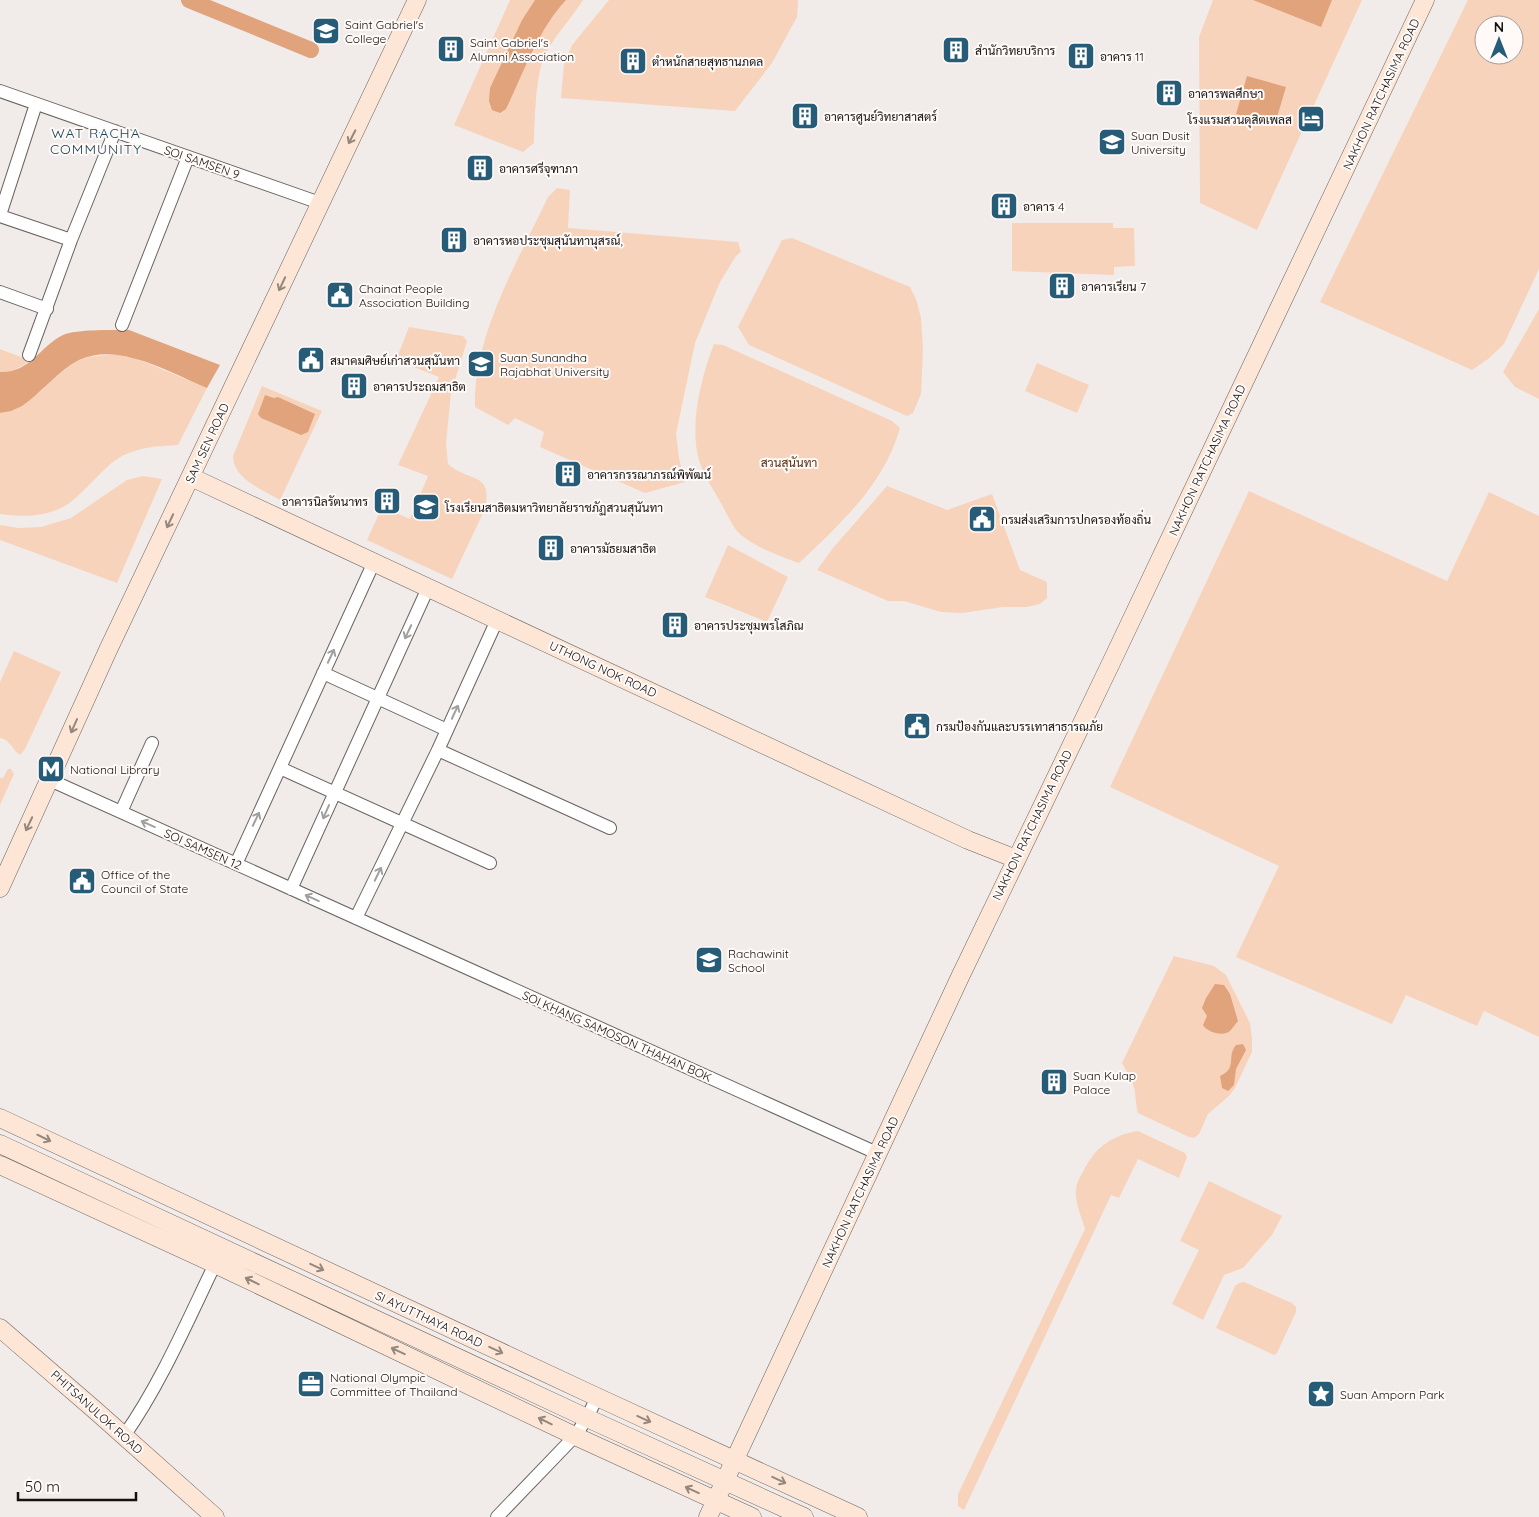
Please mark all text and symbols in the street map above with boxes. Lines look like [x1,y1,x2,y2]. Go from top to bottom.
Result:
north arrow [1474,15,1524,65]
school or university icon: Saint Gabriel's College [311,16,341,46]
street label: NAKHON RATCHASIMA ROAD [1339,16,1423,172]
place label: Saint Gabriel's College [345,17,424,46]
text: N [1494,18,1504,36]
building icon: Saint Gabriel's Alumni Association [436,34,466,64]
place label: Saint Gabriel's Alumni Association [470,35,574,64]
building icon: สำนักวิทยบริการ [941,35,971,65]
building icon: อาคาร 11 [1066,41,1096,71]
place label: สำนักวิทยบริการ [975,43,1056,58]
building icon: ตำหนักสายสุทธานภดล [618,46,648,76]
place label: อาคาร 11 [1100,49,1144,64]
place label: ตำหนักสายสุทธานภดล [652,54,763,71]
building icon: อาคารพลศึกษา [1154,78,1184,108]
place label: อาคารพลศึกษา [1188,86,1263,101]
building icon: อาคารศูนย์วิทยาสาสตร์ [790,101,820,131]
hotel icon: โรงแรมสวนดุสิตเพลส [1296,104,1326,134]
place label: อาคารศูนย์วิทยาสาสตร์ [824,109,937,125]
place label: โรงแรมสวนดุสิตเพลส [1187,112,1292,129]
district label: WAT RACHA COMMUNITY [50,124,142,158]
school or university icon: Suan Dusit University [1097,127,1127,157]
place label: Suan Dusit University [1131,128,1190,157]
one-way arrow [347,129,356,144]
street label: SOI SAMSEN 9 [162,142,242,182]
building icon: อาคารศรีจุฑาภา [465,153,495,183]
place label: อาคารศรีจุฑาภา [499,161,578,178]
building icon: อาคาร 4 [989,191,1019,221]
place label: อาคาร 4 [1023,199,1064,214]
building icon: อาคารหอประชุมสุนันทานุสรณ์, [439,225,469,255]
place label: อาคารหอประชุมสุนันทานุสรณ์, [473,233,623,250]
building icon: อาคารเรียน 7 [1047,271,1077,301]
one-way arrow [276,276,286,291]
place label: อาคารเรียน 7 [1081,279,1146,294]
public building icon: Chainat People Association Building [325,280,355,310]
place label: Chainat People Association Building [359,281,470,310]
public building icon: สมาคมศิษย์เก่าสวนสุนันทา [296,345,326,375]
school or university icon: Suan Sunandha Rajabhat University [466,349,496,379]
place label: Suan Sunandha Rajabhat University [500,350,609,379]
place label: สมาคมศิษย์เก่าสวนสุนันทา [330,353,460,370]
building icon: อาคารประถมสาธิต [339,371,369,401]
place label: อาคารประถมสาธิต [373,379,466,394]
street label: NAKHON RATCHASIMA ROAD [1165,382,1249,538]
street label: SAM SEN ROAD [182,400,232,485]
park label: สวนสุนันทา [761,455,817,472]
building icon: อาคารกรรณาภรณ์พิพัฒน์ [553,459,583,489]
place label: อาคารกรรณาภรณ์พิพัฒน์ [587,467,711,482]
building icon: อาคารนิลรัตนาทร [372,486,402,516]
school or university icon: โรงเรียนสาธิตมหาวิทยาลัยราชภัฏสวนสุนันทา [411,492,441,522]
place label: อาคารนิลรัตนาทร [281,494,368,509]
place label: โรงเรียนสาธิตมหาวิทยาลัยราชภัฏสวนสุนันทา [444,500,663,517]
public building icon: กรมส่งเสริมการปกครองท้องถิ่น [967,504,997,534]
place label: กรมส่งเสริมการปกครองท้องถิ่น [1001,509,1152,527]
one-way arrow [165,513,175,528]
building icon: อาคารมัธยมสาธิต [536,533,566,563]
place label: อาคารมัธยมสาธิต [570,541,656,556]
building icon: อาคารประชุมพรโสภิณ [660,610,690,640]
place label: อาคารประชุมพรโสภิณ [694,618,804,635]
one-way arrow [403,624,413,639]
street label: UTHONG NOK ROAD [547,638,659,701]
one-way arrow [327,649,337,664]
one-way arrow [451,705,461,720]
public building icon: กรมป้องกันและบรรเทาสาธารณภัย [902,711,932,741]
one-way arrow [68,718,78,733]
place label: กรมป้องกันและบรรเทาสาธารณภัย [936,719,1103,734]
street label: NAKHON RATCHASIMA ROAD [989,747,1075,902]
metro station icon: National Library [36,754,66,784]
place label: National Library [70,762,160,777]
one-way arrow [321,804,331,819]
one-way arrow [252,812,261,827]
one-way arrow [24,816,34,831]
one-way arrow [141,819,156,828]
street label: SOI SAMSEN 12 [162,825,244,873]
public building icon: Office of the Council of State [67,866,97,896]
place label: Office of the Council of State [101,867,189,896]
one-way arrow [374,867,383,882]
one-way arrow [305,893,320,902]
school or university icon: Rachawinit School [694,945,724,975]
place label: Rachawinit School [728,946,789,975]
street label: SOI KHANG SAMOSON THAHAN BOK [520,987,714,1085]
building icon: Suan Kulap Palace [1039,1067,1069,1097]
place label: Suan Kulap Palace [1073,1068,1136,1097]
street label: NAKHON RATCHASIMA ROAD [818,1114,902,1270]
one-way arrow [37,1133,52,1143]
one-way arrow [309,1263,324,1272]
one-way arrow [244,1276,259,1286]
street label: SI AYUTTHAYA ROAD [373,1288,485,1351]
one-way arrow [391,1346,406,1355]
one-way arrow [488,1346,503,1355]
street label: PHITSANULOK ROAD [48,1367,146,1457]
office icon: National Olympic Committee of Thailand [296,1369,326,1399]
place label: National Olympic Committee of Thailand [330,1370,457,1399]
place icon: Suan Amporn Park [1306,1379,1336,1409]
place label: Suan Amporn Park [1340,1387,1445,1402]
one-way arrow [636,1414,651,1424]
one-way arrow [538,1416,553,1425]
scale bar [18,1470,135,1502]
one-way arrow [771,1476,786,1486]
text: 50 m [25,1477,60,1496]
one-way arrow [685,1484,700,1494]

